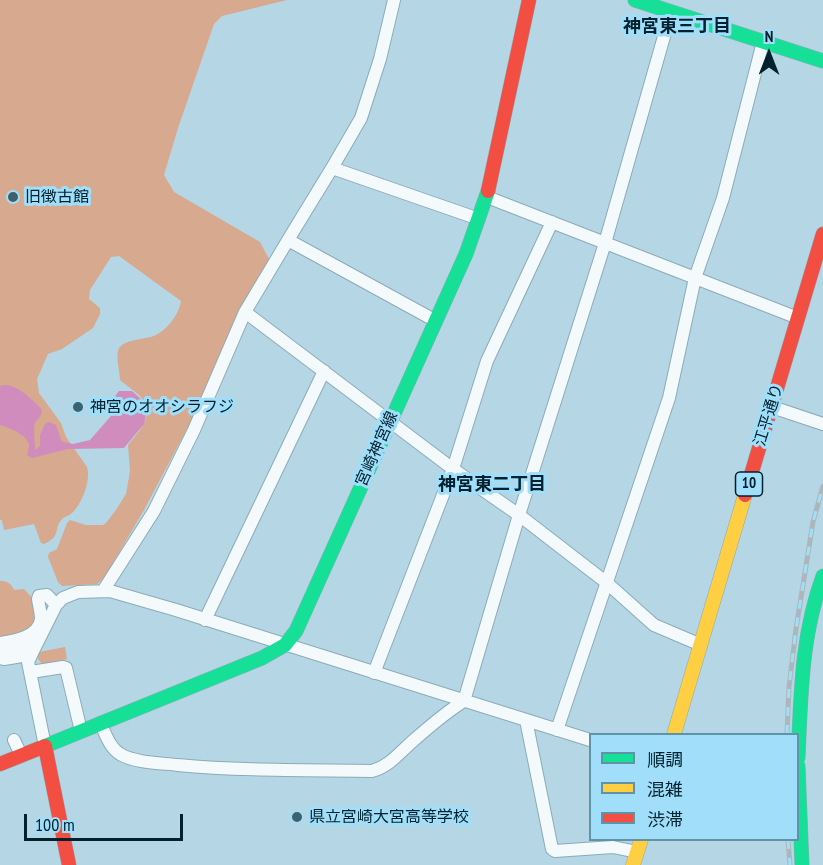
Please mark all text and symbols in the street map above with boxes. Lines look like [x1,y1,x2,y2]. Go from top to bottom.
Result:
district label: 神宮東三丁目 [623,16,731,38]
north arrow [739,24,799,84]
text: N [765,26,773,46]
place label: 旧徴古館 [25,187,89,207]
marker: 旧徴古館 [6,190,20,204]
street label: 江平通り [750,382,788,448]
place label: 神宮のオオシラフジ [90,397,234,417]
marker: 神宮のオオシラフジ [71,400,85,414]
street label: 宮崎神宮線 [352,409,402,489]
road number: 10 [736,472,762,496]
district label: 神宮東二丁目 [438,474,546,496]
legend [589,733,799,841]
text: 順調 [647,748,683,771]
text: 混雑 [647,778,683,801]
scale bar [27,802,186,840]
place label: 県立宮崎大宮高等学校 [309,807,469,827]
text: 渋滞 [647,808,683,831]
marker: 県立宮崎大宮高等学校 [290,810,304,824]
text: 100 m [35,813,75,836]

